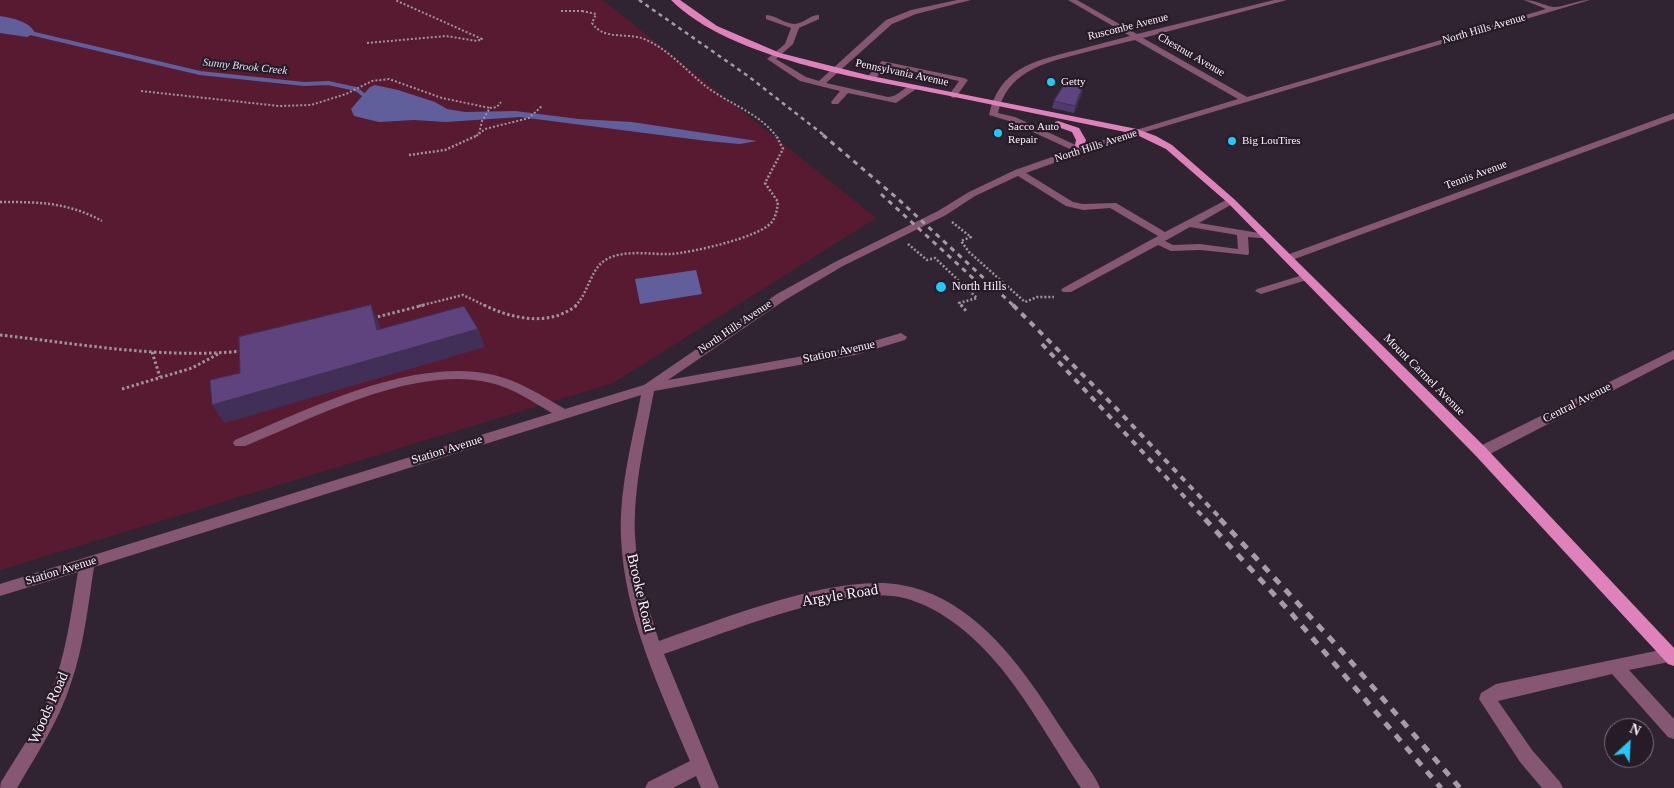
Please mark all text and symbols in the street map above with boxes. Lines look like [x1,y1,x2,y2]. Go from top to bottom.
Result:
street label: Ruscombe Avenue [1086,11,1170,43]
street label: North Hills Avenue [1441,11,1527,47]
street label: Chestnut Avenue [1155,30,1227,80]
water label: Sunny Brook Creek [202,56,288,78]
street label: Pennsylvania Avenue [854,57,950,89]
place label: Getty [1061,75,1085,89]
marker: Getty [1045,76,1057,88]
place label: Sacco Auto Repair [1008,120,1059,146]
street label: North Hills Avenue [1053,126,1139,166]
marker: Sacco Auto Repair [992,127,1004,139]
place label: Big LouTires [1242,134,1301,148]
marker: Big LouTires [1226,135,1238,147]
street label: Tennis Avenue [1443,158,1509,192]
marker: North Hills [934,280,948,294]
place label: North Hills [952,280,1006,294]
street label: North Hills Avenue [696,297,774,357]
street label: Mount Carmel Avenue [1380,331,1468,419]
street label: Station Avenue [802,337,876,367]
street label: Central Avenue [1540,380,1614,426]
street label: Station Avenue [410,432,484,468]
street label: Brooke Road [622,552,658,634]
street label: Station Avenue [24,553,98,589]
street label: Argyle Road [801,581,879,611]
street label: Woods Road [25,669,73,747]
north arrow [1604,718,1654,768]
text: N [1627,721,1643,739]

